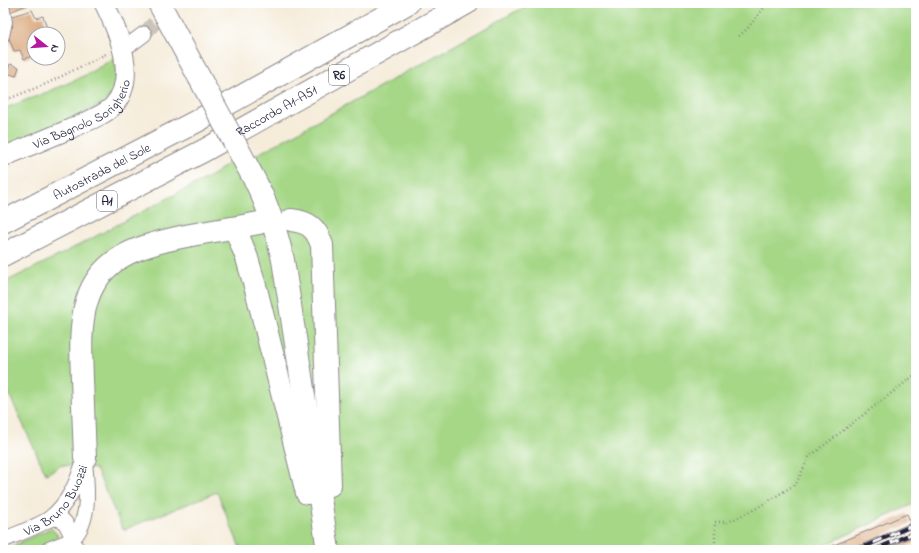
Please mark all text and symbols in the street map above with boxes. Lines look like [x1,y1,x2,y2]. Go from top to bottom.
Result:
north arrow [26,26,66,66]
text: N [46,43,63,55]
road number: R6 [329,65,349,85]
street label: Via Bagnolo Sorigherio [29,78,136,155]
street label: Raccordo A1-A51 [233,81,321,142]
street label: Autostrada del Sole [50,139,154,205]
road number: A1 [97,191,117,211]
street label: Via Bruno Buozzi [20,463,93,542]

